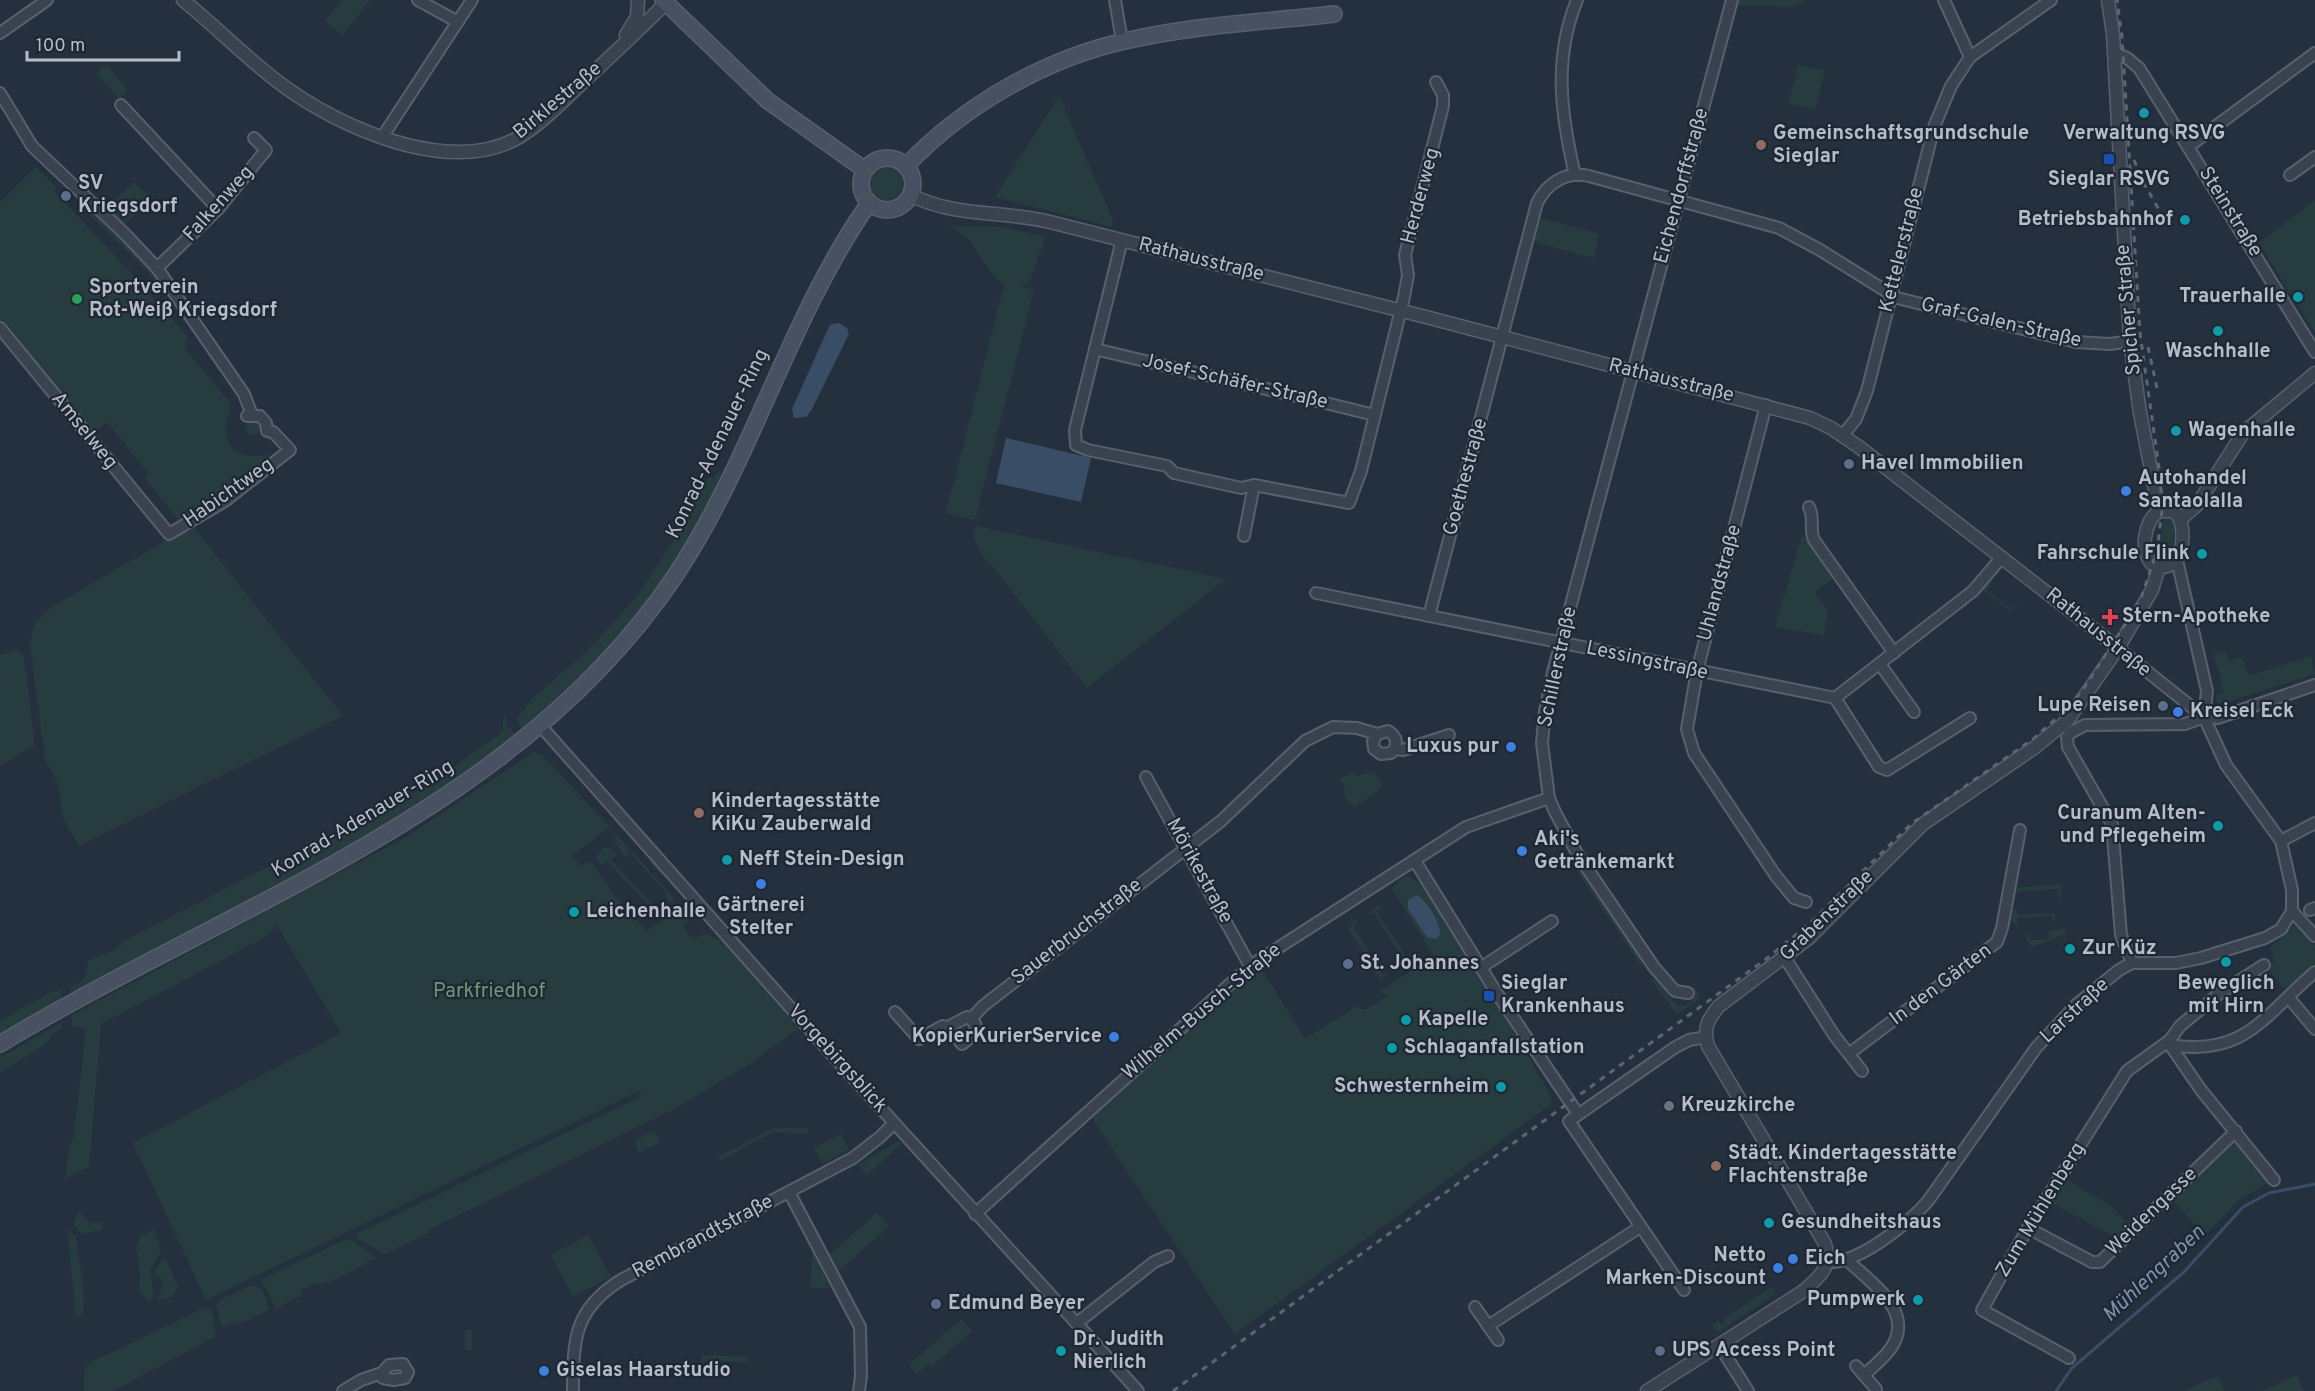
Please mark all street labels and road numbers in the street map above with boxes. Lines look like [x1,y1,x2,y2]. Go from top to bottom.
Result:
street label: Birklestraße [508,56,608,146]
street label: Eichendorffstraße [1649,105,1715,267]
street label: Herderweg [1396,145,1446,247]
street label: Falkenweg [178,160,260,248]
street label: Steinstraße [2192,162,2268,262]
street label: Kettelerstraße [1874,185,1930,315]
street label: Rathausstraße [1135,232,1267,288]
street label: Spicher Straße [2110,243,2148,377]
street label: Graf-Galen-Straße [1918,292,2084,354]
street label: Konrad-Adenauer-Ring [661,345,775,543]
street label: Josef-Schäfer-Straße [1140,348,1330,416]
street label: Rathausstraße [1605,353,1737,409]
street label: Amselweg [45,387,123,475]
street label: Goethestraße [1438,415,1494,539]
street label: Habichtweg [179,452,279,534]
street label: Uhlandstraße [1692,522,1748,644]
street label: Rathausstraße [2040,582,2156,684]
street label: Schillerstraße [1533,604,1583,730]
street label: Lessingstraße [1584,635,1710,687]
street label: Konrad-Adenauer-Ring [267,754,459,884]
street label: Mörikestraße [1159,814,1239,928]
street label: Grabenstraße [1774,865,1880,967]
street label: Sauerbruchstraße [1006,873,1148,991]
street label: Wilhelm-Busch-Straße [1117,938,1287,1086]
street label: In den Gärten [1885,938,1997,1032]
street label: Larstraße [2035,972,2115,1050]
street label: Vorgebirgsblick [781,999,893,1119]
street label: Zum Mühlenberg [1990,1138,2092,1282]
street label: Weidengasse [2101,1162,2203,1262]
street label: Rembrandtstraße [628,1189,778,1285]

